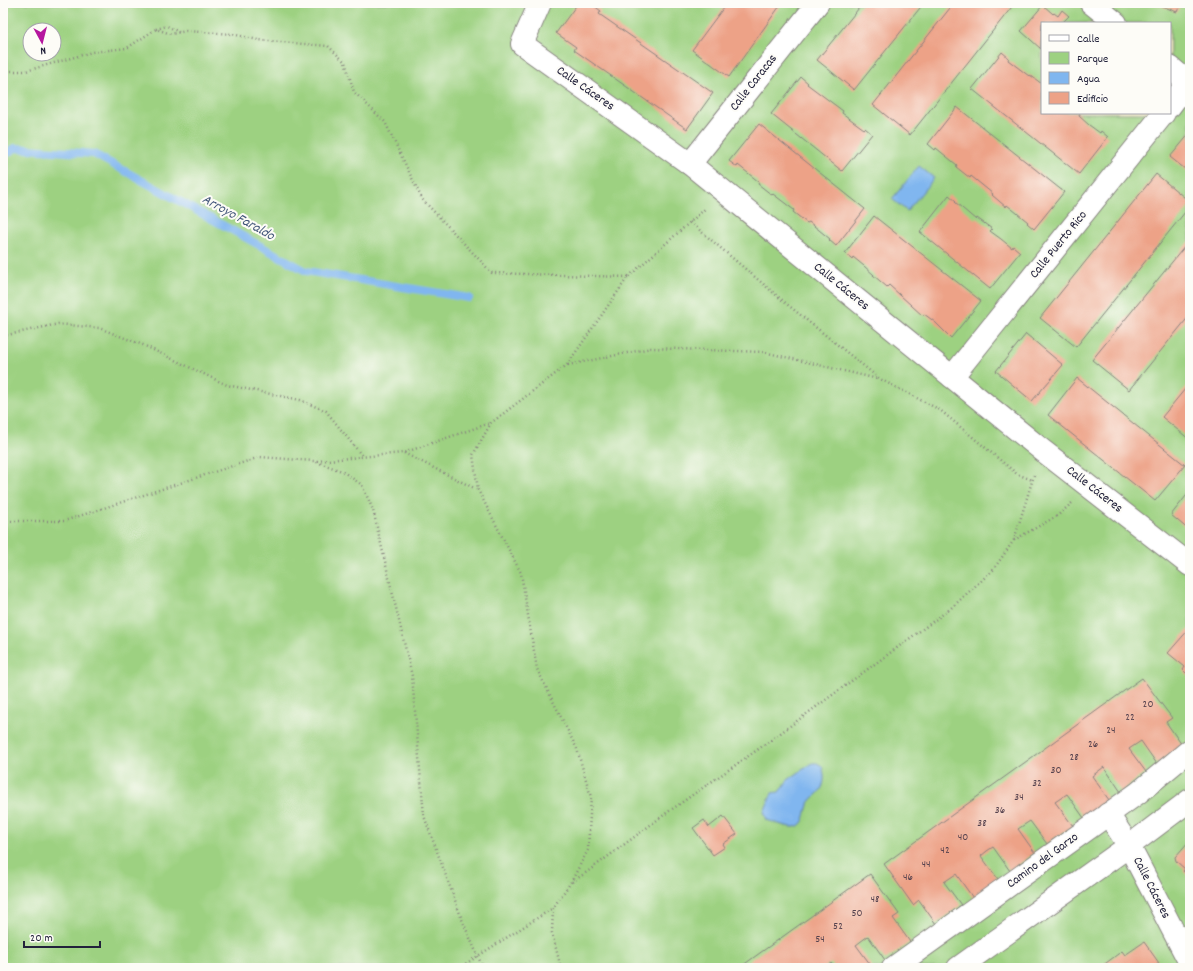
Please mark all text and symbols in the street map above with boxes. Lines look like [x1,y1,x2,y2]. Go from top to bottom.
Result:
north arrow [22,22,62,62]
legend [1041,22,1171,114]
text: Calle [1077,31,1100,48]
text: N [39,42,47,58]
street label: Calle Caracas [726,51,782,115]
text: Parque [1077,51,1108,68]
street label: Calle Cáceres [552,62,618,116]
text: Agua [1077,71,1100,88]
text: Edificio [1077,91,1108,108]
water label: Arroyo Faraldo [198,190,279,247]
street label: Calle Puerto Rico [1026,207,1093,283]
street label: Calle Cáceres [809,258,873,316]
street label: Calle Cáceres [1062,462,1126,518]
house number: 20 [1143,697,1153,713]
house number: 22 [1125,710,1135,726]
house number: 24 [1106,723,1116,739]
house number: 26 [1088,737,1098,753]
house number: 28 [1069,750,1079,766]
house number: 30 [1051,763,1061,779]
house number: 32 [1032,776,1042,792]
house number: 34 [1014,790,1024,806]
house number: 36 [995,803,1005,819]
house number: 38 [977,816,987,832]
street label: Camino del Garzo [1003,828,1083,894]
house number: 40 [958,830,968,846]
house number: 42 [940,843,950,859]
street label: Calle Cáceres [1127,854,1175,922]
house number: 44 [921,857,931,873]
house number: 46 [903,870,913,886]
house number: 48 [871,892,879,908]
house number: 50 [851,906,863,922]
house number: 52 [833,919,843,935]
scale bar [24,923,100,949]
text: 20 m [30,930,53,947]
house number: 54 [815,932,825,948]

